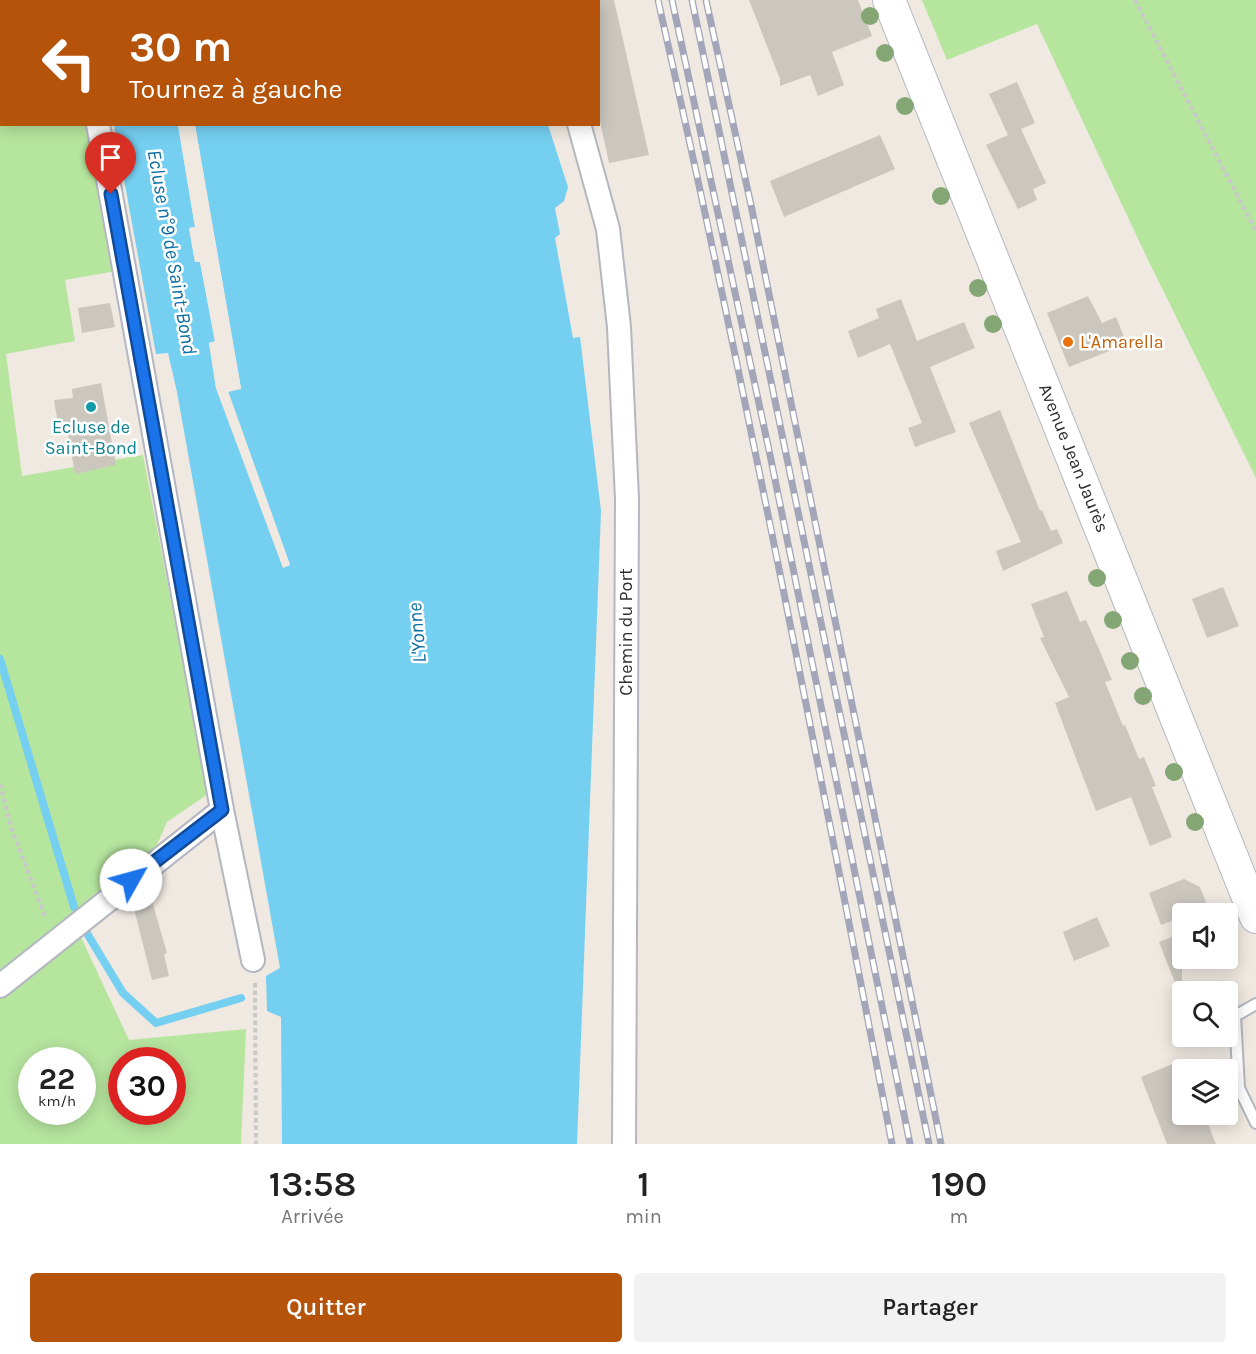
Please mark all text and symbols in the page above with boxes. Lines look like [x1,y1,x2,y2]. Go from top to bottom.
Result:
text: 30 m [129,22,232,72]
icon: left [30,24,108,102]
text: Tournez à gauche [129,73,342,105]
pin [85,132,136,194]
icon: arrive [94,141,127,174]
water label: Ecluse n°9 de Saint-Bond [143,148,201,356]
place label: L'Amarella [1080,331,1164,353]
marker: L'Amarella [1061,335,1075,349]
street label: Avenue Jean Jaurès [1034,380,1114,536]
marker: Ecluse de Saint-Bond [84,400,98,414]
place label: Ecluse de Saint-Bond [45,416,137,459]
street label: Chemin du Port [615,568,637,696]
water label: L'Yonne [403,602,431,664]
position arrow [99,848,163,912]
map controls [1172,903,1238,1125]
button: sound [1172,903,1238,969]
button: search [1172,981,1238,1047]
speed limit sign: 30 [108,1047,186,1125]
button: layers [1172,1059,1238,1125]
text: 22 [39,1061,75,1097]
text: km/h [38,1092,76,1110]
text: 13:58 [269,1163,356,1205]
text: 1 [637,1163,650,1205]
text: 190 [931,1163,987,1205]
text: Arrivée [281,1205,344,1228]
text: min [625,1205,662,1228]
text: m [950,1205,968,1228]
button: Quitter [30,1273,622,1342]
button: Partager [634,1273,1226,1342]

